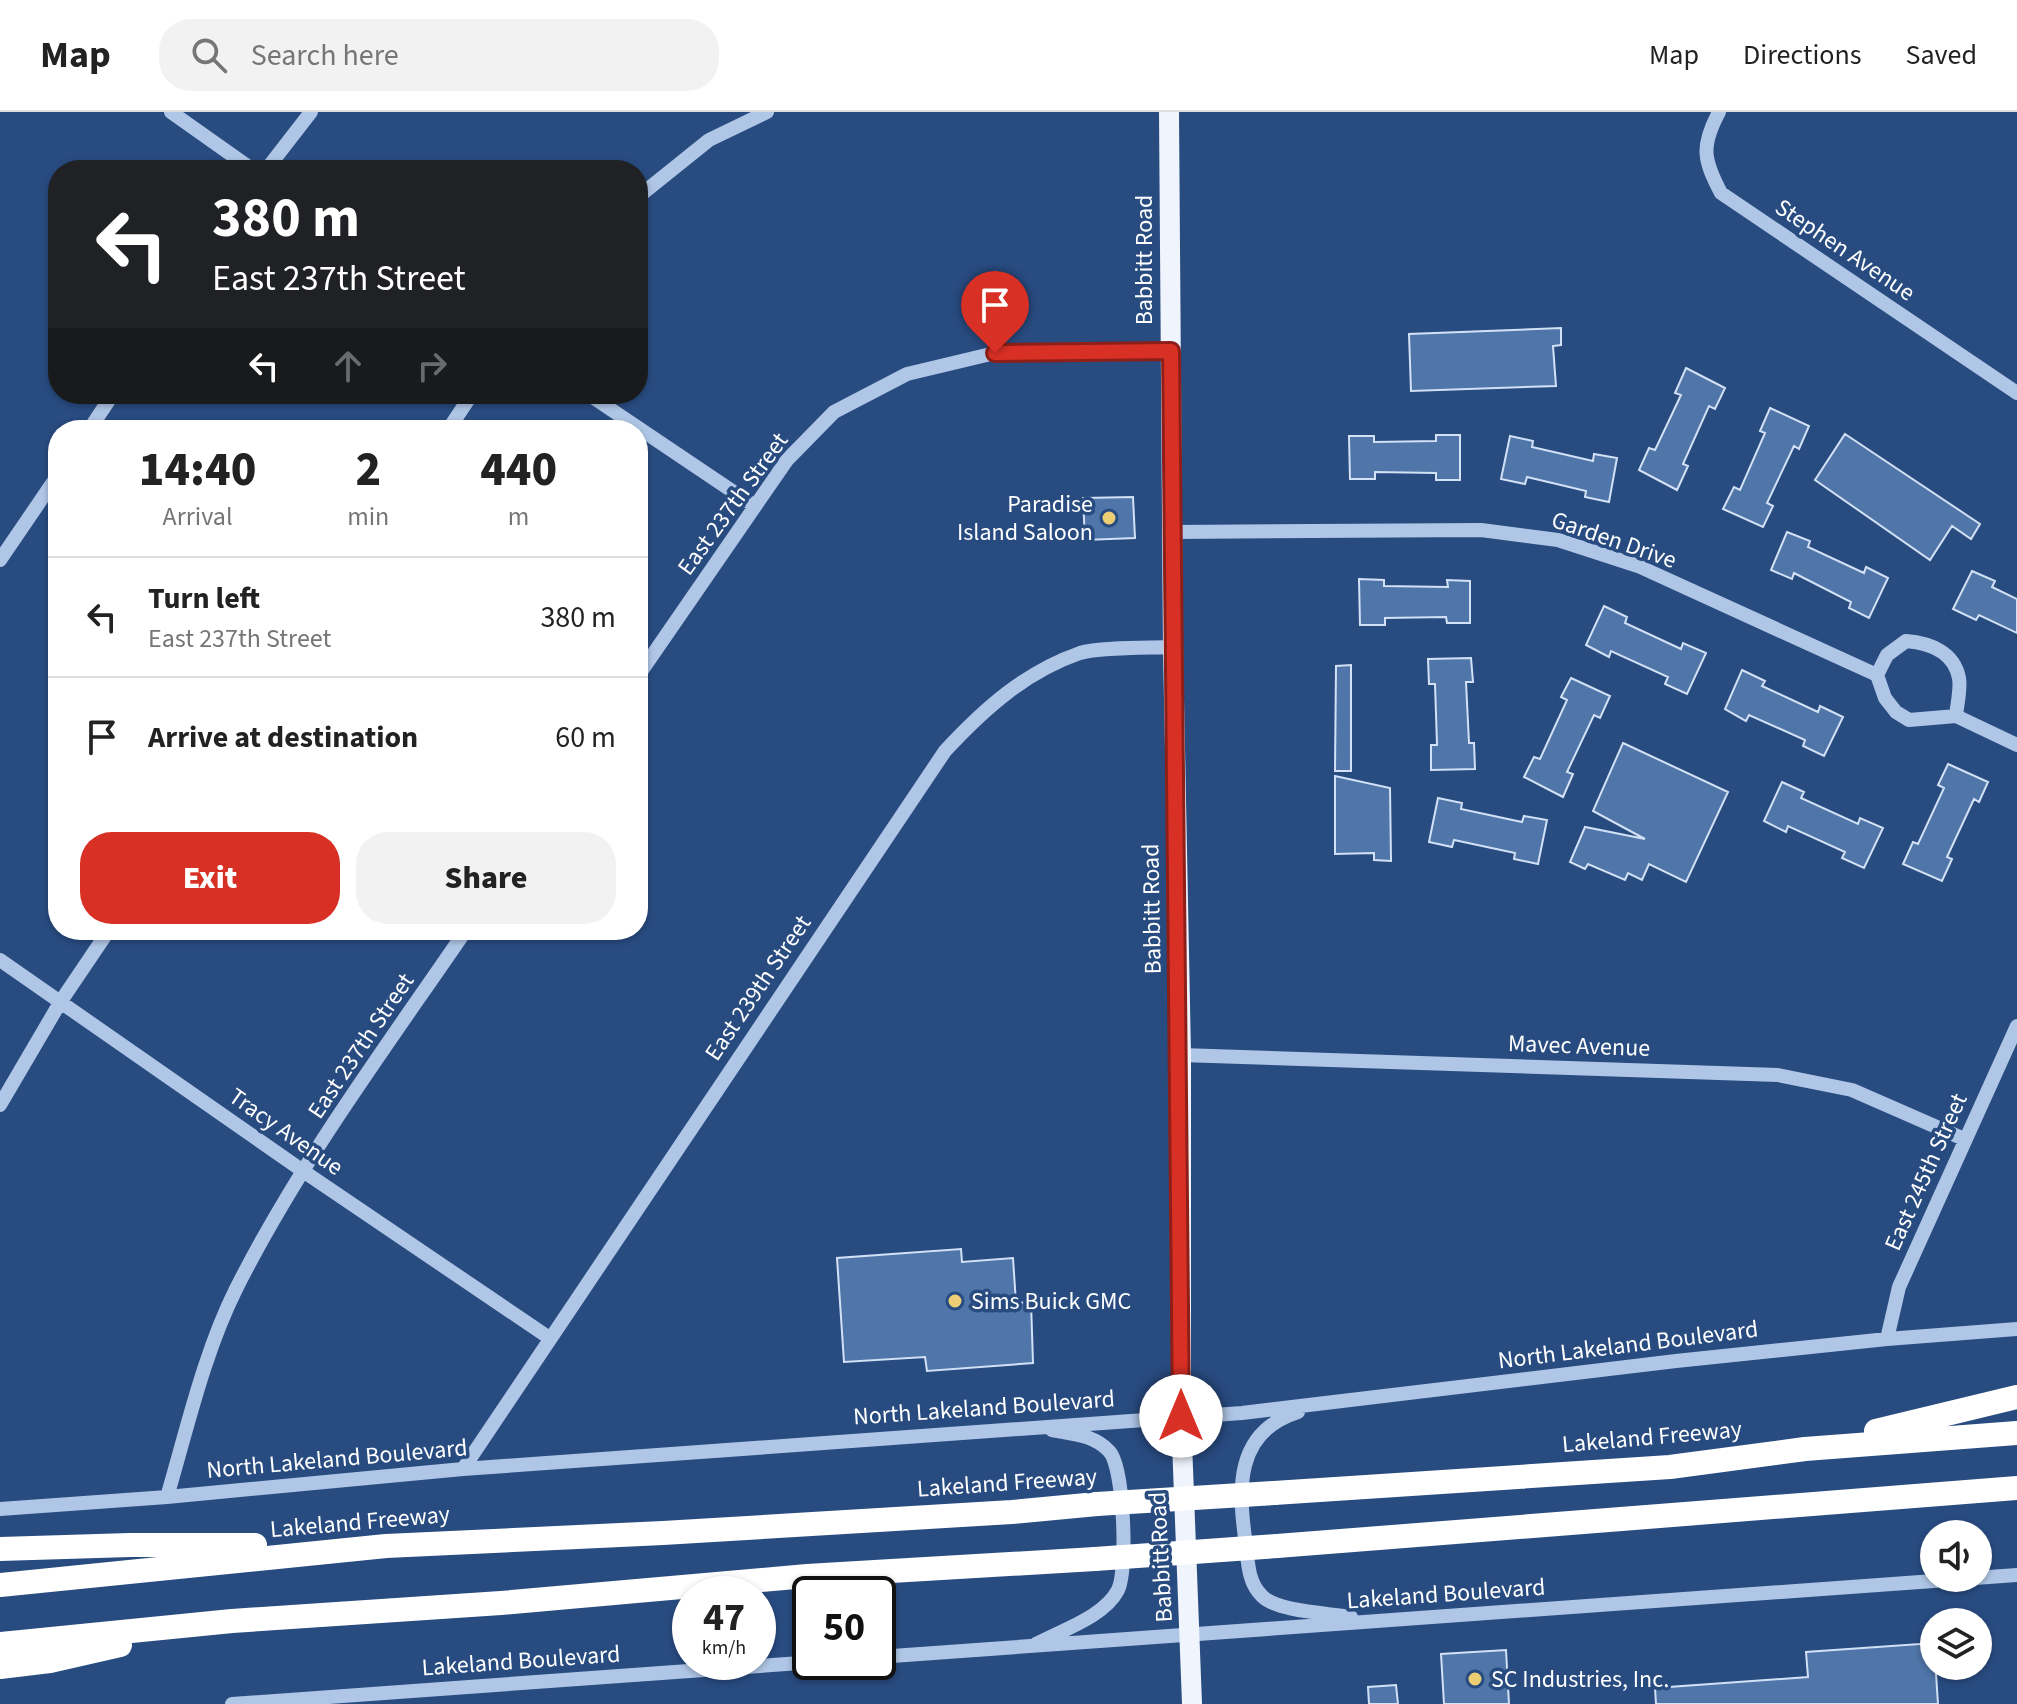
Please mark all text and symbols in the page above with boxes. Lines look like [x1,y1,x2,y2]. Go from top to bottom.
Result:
search box [159,19,719,91]
text: Map [40,28,111,82]
icon: search [187,33,231,77]
text: Search here [251,34,399,77]
text: Map [1649,35,1699,75]
text: Directions [1743,35,1862,75]
text: Saved [1906,35,1977,75]
text: 380 m [212,179,360,258]
street label: Stephen Avenue [1768,190,1922,310]
icon: left [80,192,184,296]
street label: Babbitt Road [1127,195,1162,325]
text: East 237th Street [212,253,466,304]
pin [961,271,1029,353]
icon: arrive [973,283,1017,327]
icon: left [242,344,286,388]
icon: ahead [326,344,370,388]
icon: right [410,344,454,388]
street label: East 237th Street [669,425,797,583]
text: 14:40 [139,436,256,504]
text: 2 [355,436,381,504]
text: 440 [480,436,557,504]
place label: Paradise Island Saloon [957,487,1093,550]
text: Arrival [163,498,233,535]
text: min [347,498,389,535]
text: m [508,498,529,535]
street label: Garden Drive [1547,502,1681,578]
marker: Paradise Island Saloon [1100,509,1118,527]
text: Turn left [148,577,260,620]
icon: left [80,595,124,639]
text: 380 m [540,596,616,639]
text: East 237th Street [148,620,331,657]
icon: arrive [80,715,124,759]
text: Arrive at destination [148,716,418,759]
text: 60 m [555,716,616,759]
button: Exit [80,832,340,924]
button: Share [356,832,616,924]
street label: Babbitt Road [1133,843,1171,975]
street label: East 239th Street [696,908,820,1068]
street label: East 237th Street [299,966,423,1126]
street label: Mavec Avenue [1507,1026,1651,1066]
street label: Tracy Avenue [222,1080,350,1184]
street label: East 245th Street [1876,1088,1976,1256]
place label: Sims Buick GMC [971,1284,1131,1319]
marker: Sims Buick GMC [946,1292,964,1310]
street label: North Lakeland Boulevard [1496,1312,1760,1378]
position arrow [1139,1374,1223,1458]
street label: North Lakeland Boulevard [852,1381,1116,1435]
street label: Lakeland Freeway [1561,1412,1743,1462]
street label: North Lakeland Boulevard [205,1430,469,1488]
street label: Lakeland Freeway [916,1459,1098,1507]
street label: Babbitt Road [1140,1491,1182,1623]
street label: Lakeland Freeway [269,1497,451,1547]
map controls [1920,1520,1992,1680]
button: sound [1920,1520,1992,1592]
street label: Lakeland Boulevard [1345,1570,1547,1618]
speed limit sign: 50 [792,1576,896,1680]
text: 47 [703,1589,745,1646]
button: layers [1920,1608,1992,1680]
text: km/h [702,1634,746,1662]
street label: Lakeland Boulevard [420,1637,622,1685]
place label: SC Industries, Inc. [1491,1662,1669,1697]
marker: SC Industries, Inc. [1466,1670,1484,1688]

